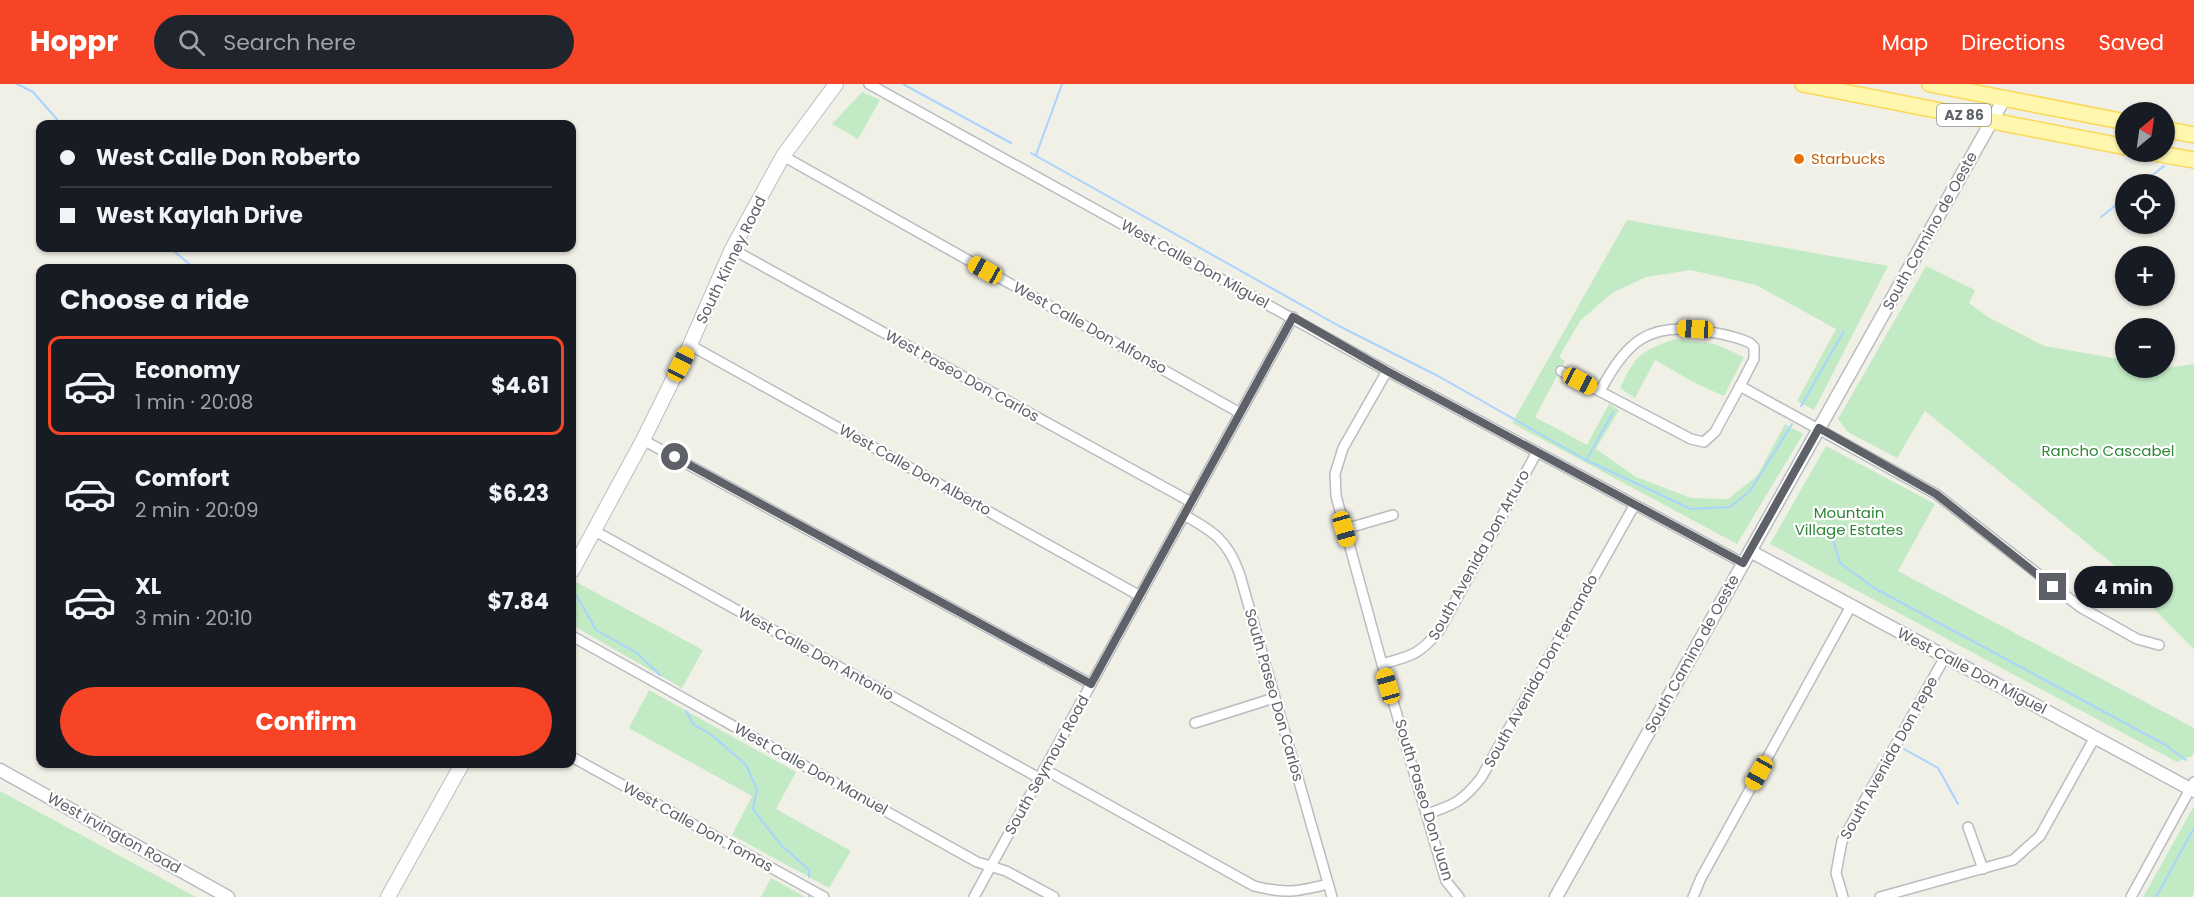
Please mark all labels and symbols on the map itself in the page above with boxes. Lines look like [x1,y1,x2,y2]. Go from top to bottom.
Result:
north arrow [2115,102,2175,162]
road number: AZ 86 [1937,104,1991,126]
place label: Starbucks [1811,148,1886,169]
street label: South Camino de Oeste [1877,148,1982,314]
marker: Starbucks [1792,152,1806,166]
street label: South Kinney Road [690,192,771,327]
street label: West Calle Don Miguel [1117,214,1273,313]
car [965,253,1005,287]
street label: West Calle Don Alfonso [1010,276,1171,379]
car [1677,319,1713,339]
street label: West Paseo Don Carlos [881,324,1043,427]
car [665,344,697,384]
car [1560,365,1600,397]
street label: West Calle Don Alberto [835,419,995,520]
park label: Rancho Cascabel [2041,440,2175,461]
route start [661,443,688,470]
street label: South Avenida Don Arturo [1423,466,1534,644]
park label: Mountain Village Estates [1795,502,1903,540]
car [1330,509,1358,549]
callout: 4 min [2074,566,2173,608]
street label: South Avenida Don Fernando [1479,570,1603,771]
street label: South Camino de Oeste [1639,571,1744,737]
route end [2039,573,2066,600]
street label: West Calle Don Antonio [735,602,898,705]
street label: South Paseo Don Carlos [1240,606,1309,784]
street label: West Calle Don Miguel [1894,622,2051,719]
car [1374,666,1402,706]
street label: South Avenida Don Pepe [1835,672,1942,843]
street label: South Seymour Road [999,691,1094,838]
street label: South Paseo Don Juan [1390,717,1459,883]
street label: West Calle Don Manuel [731,718,892,820]
car [1742,753,1776,793]
street label: West Calle Don Tomas [619,777,777,877]
street label: West Irvington Road [44,787,185,878]

